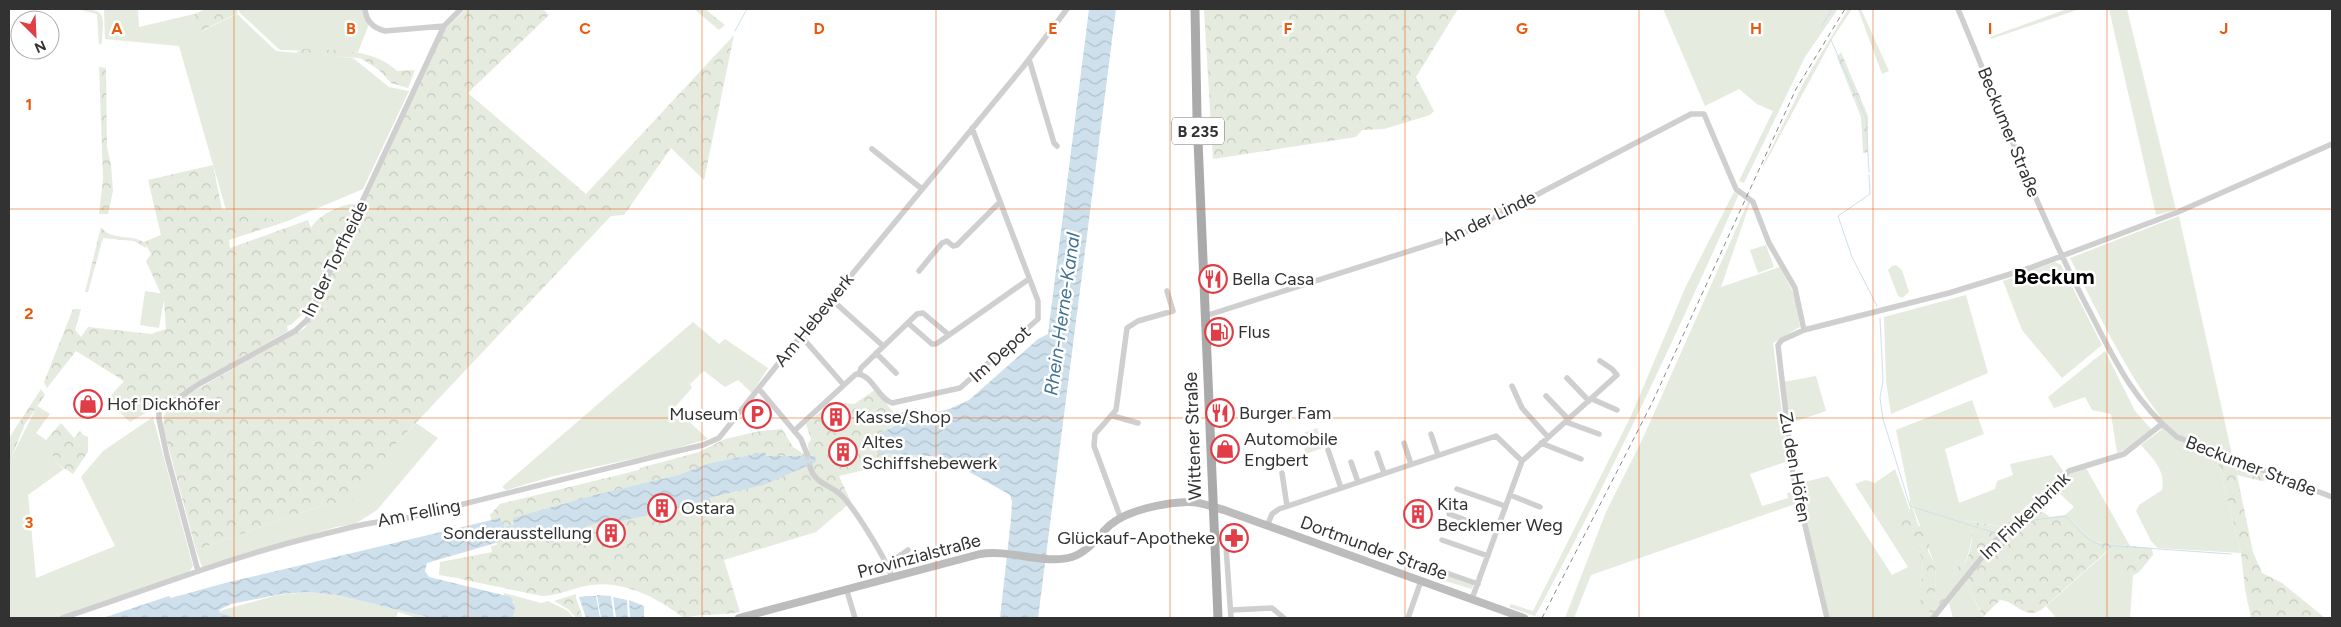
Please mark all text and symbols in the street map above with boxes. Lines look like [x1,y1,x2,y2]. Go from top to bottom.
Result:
north arrow [10,10,60,60]
text: A [111,19,123,38]
text: B [346,19,356,38]
text: C [579,19,591,38]
text: D [813,19,825,38]
text: E [1048,19,1058,38]
text: F [1284,19,1293,38]
text: G [1516,19,1528,38]
text: H [1750,19,1762,38]
text: I [1988,19,1992,38]
text: J [2220,19,2228,38]
text: N [32,36,48,56]
street label: Beckumer Straße [1973,64,2045,200]
text: 1 [26,95,32,114]
road number: B 235 [1172,118,1224,144]
street label: An der Linde [1439,186,1540,250]
street label: In der Torfheide [297,197,373,321]
water label: Rhein-Herne-Kanal [1039,230,1085,397]
district label: Beckum [2013,263,2095,290]
restaurant icon: Bella Casa [1198,264,1228,294]
place label: Bella Casa [1232,268,1314,290]
street label: Am Hebewerk [770,269,859,371]
text: 2 [24,304,34,323]
fuel station icon: Flus [1204,317,1234,347]
street label: Im Depot [965,321,1035,387]
place label: Flus [1238,321,1270,343]
street label: Wittener Straße [1180,371,1206,501]
shop icon: Hof Dickhöfer [73,389,103,419]
place label: Hof Dickhöfer [107,393,220,415]
restaurant icon: Burger Fam [1205,398,1235,428]
parking icon: Museum [742,399,772,429]
building icon: Kasse/Shop [821,402,851,432]
place label: Burger Fam [1239,402,1331,424]
place label: Museum [669,403,738,425]
place label: Kasse/Shop [855,406,951,428]
street label: Zu den Höfen [1775,410,1815,524]
place label: Automobile Engbert [1244,428,1338,471]
place label: Altes Schiffshebewerk [862,431,998,474]
street label: Beckumer Straße [2183,431,2320,501]
shop icon: Automobile Engbert [1210,434,1240,464]
building icon: Altes Schiffshebewerk [828,437,858,467]
street label: Im Finkenbrink [1975,467,2075,564]
building icon: Ostara [647,493,677,523]
place label: Kita Becklemer Weg [1437,493,1563,536]
street label: Am Felling [376,494,462,532]
place label: Ostara [681,497,735,519]
building icon: Kita Becklemer Weg [1403,499,1433,529]
street label: Dortmunder Straße [1297,511,1451,585]
text: 3 [25,513,34,532]
building icon: Sonderausstellung [596,518,626,548]
place label: Sonderausstellung [443,522,592,544]
pharmacy icon: Glückauf-Apotheke [1219,523,1249,553]
place label: Glückauf-Apotheke [1057,527,1215,549]
street label: Provinzialstraße [855,529,983,583]

